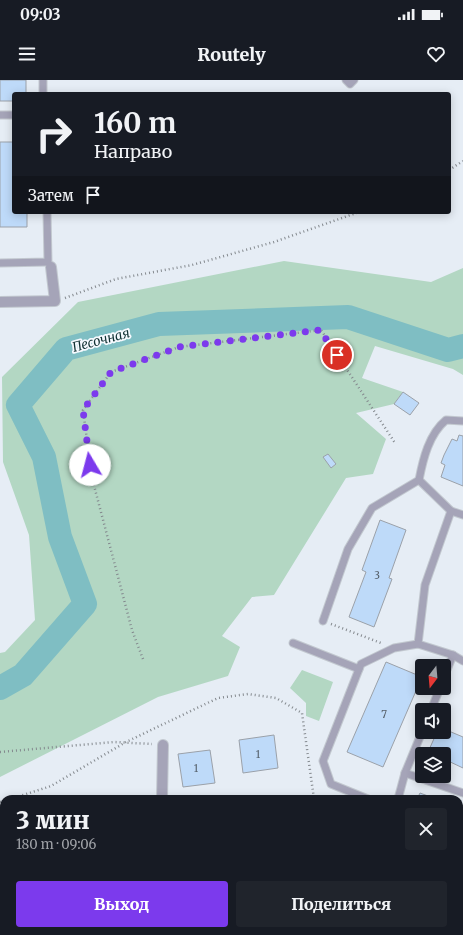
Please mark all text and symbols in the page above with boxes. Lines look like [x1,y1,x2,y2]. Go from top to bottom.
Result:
text: 09:03 [20,5,61,24]
icon: menu [16,43,38,65]
text: Routely [197,43,266,66]
icon: heart [425,43,447,65]
text: 160 m [94,105,176,141]
icon: right [28,108,80,160]
text: Направо [94,140,172,163]
icon: arrive [82,184,104,206]
text: Затем [28,186,74,205]
water label: Песочная [70,324,132,356]
pin [320,338,354,372]
icon: arrive [326,344,348,366]
position arrow [69,444,111,486]
house number: 3 [374,569,380,582]
north arrow [415,659,451,695]
map controls [415,659,451,783]
button: sound [415,703,451,739]
house number: 7 [381,708,387,721]
button: layers [415,747,451,783]
house number: 1 [256,748,261,761]
house number: 1 [194,762,199,775]
text: 3 мин [16,805,90,836]
button: close [405,808,447,850]
text: 180 m · 09:06 [16,836,96,853]
button: Выход [16,881,228,927]
button: Поделиться [236,881,447,927]

